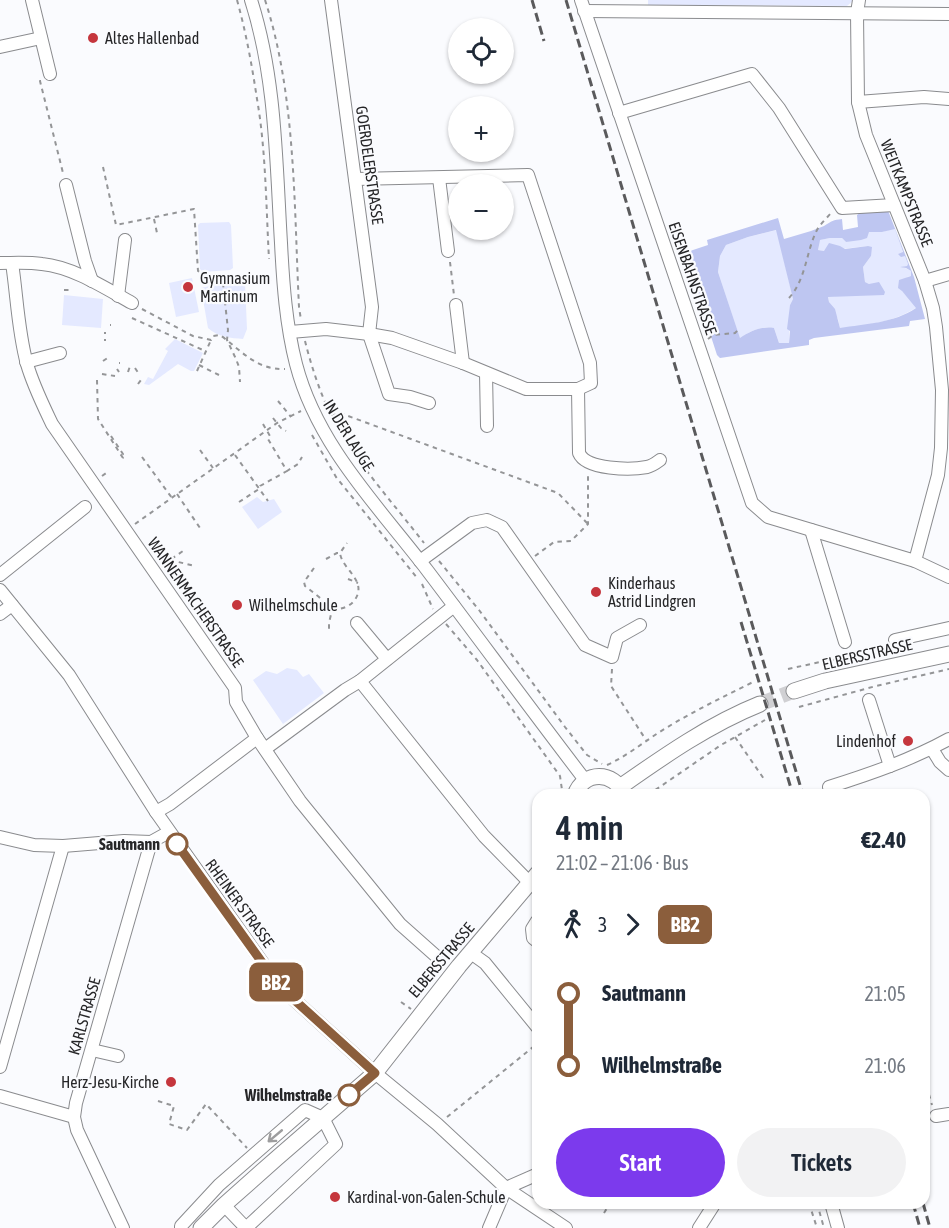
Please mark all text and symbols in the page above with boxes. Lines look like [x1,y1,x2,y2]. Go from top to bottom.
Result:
map controls [448,18,514,240]
button: locate [448,18,514,84]
place label: Altes Hallenbad [105,29,199,47]
marker: Altes Hallenbad [86,31,100,45]
button: + [448,96,514,162]
street label: GOERDELERSTRASSE [353,105,387,225]
street label: WEITKAMPSTRASSE [877,137,937,249]
button: − [448,174,514,240]
street label: EISENBAHNSTRASSE [665,219,721,337]
place label: Gymnasium Martinum [200,269,270,305]
marker: Gymnasium Martinum [181,280,195,294]
street label: IN DER LAUGE [320,396,378,474]
street label: WANNENMACHERSTRASSE [144,534,248,670]
place label: Kinderhaus Astrid Lindgren [608,574,696,611]
marker: Kinderhaus Astrid Lindgren [589,585,603,599]
place label: Wilhelmschule [249,596,338,614]
marker: Wilhelmschule [230,598,244,612]
street label: ELBERSSTRASSE [820,635,914,673]
place label: Lindenhof [836,732,897,750]
marker: Lindenhof [901,734,915,748]
text: 4 min [556,809,623,847]
text: €2.40 [861,827,906,853]
marker: Sautmann [166,833,188,855]
place label: Sautmann [99,835,160,853]
text: 21:02 – 21:06 · Bus [556,851,689,874]
street label: RHEINER STRASSE [202,855,278,951]
icon: walk [556,908,589,941]
icon: forward [616,908,649,941]
text: BB2 [670,912,700,936]
text: 3 [598,913,607,936]
street label: ELBERSSTRASSE [405,919,478,1001]
line badge: BB2 [242,962,310,1002]
text: BB2 [261,970,291,994]
street label: KARLSTRASSE [64,975,104,1057]
text: Sautmann [602,980,686,1006]
text: 21:05 [864,982,906,1005]
text: Wilhelmstraße [602,1052,722,1078]
text: 21:06 [864,1054,906,1077]
place label: Herz-Jesu-Kirche [61,1073,159,1091]
marker: Herz-Jesu-Kirche [164,1075,178,1089]
marker: Wilhelmstraße [338,1084,360,1106]
place label: Wilhelmstraße [244,1086,332,1104]
button: Start [556,1128,725,1197]
button: Tickets [737,1128,906,1197]
one-way arrow [267,1129,283,1142]
place label: Kardinal-von-Galen-Schule [347,1188,506,1206]
marker: Kardinal-von-Galen-Schule [328,1190,342,1204]

